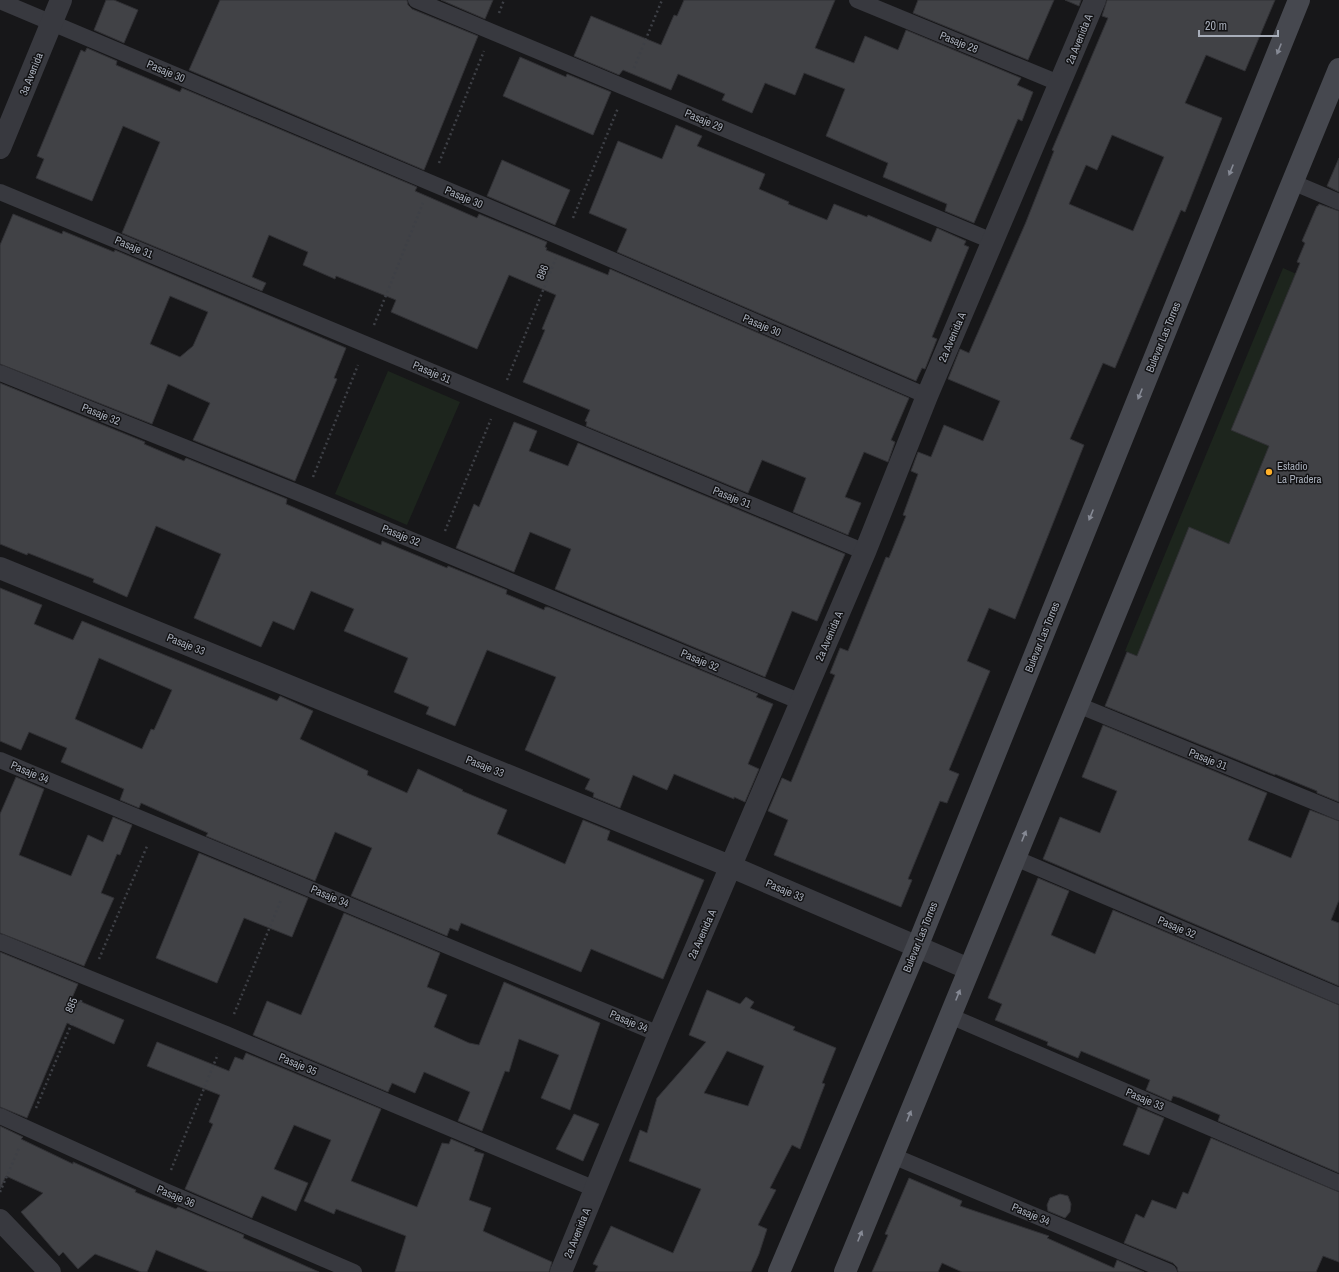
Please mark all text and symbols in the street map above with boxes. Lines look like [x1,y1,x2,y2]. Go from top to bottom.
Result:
street label: 2a Avenida A [1063,11,1096,66]
scale bar [1199,12,1278,38]
text: 20 m [1205,18,1227,34]
street label: Pasaje 28 [938,28,980,56]
one-way arrow [1276,44,1282,56]
street label: 3a Avenida [16,51,46,97]
street label: Pasaje 30 [145,57,187,85]
street label: Pasaje 29 [683,106,725,134]
one-way arrow [1227,164,1233,176]
street label: Pasaje 30 [443,183,485,211]
street label: Pasaje 31 [113,233,155,261]
street label: 886 [533,262,551,282]
street label: Bulevar Las Torres [1142,299,1184,374]
street label: 2a Avenida A [935,309,969,364]
street label: Pasaje 30 [741,311,783,339]
street label: Pasaje 31 [411,358,453,386]
one-way arrow [1137,389,1143,400]
street label: Pasaje 32 [80,400,122,428]
place label: Estadio La Pradera [1277,459,1322,486]
marker: Estadio La Pradera [1264,467,1274,477]
street label: Pasaje 31 [711,483,753,511]
one-way arrow [1088,509,1094,521]
street label: Pasaje 32 [380,521,422,549]
street label: Bulevar Las Torres [1021,599,1063,674]
street label: 2a Avenida A [812,608,846,663]
street label: Pasaje 33 [165,630,207,658]
street label: Pasaje 32 [679,646,721,674]
street label: Pasaje 31 [1187,745,1229,773]
street label: Pasaje 33 [464,752,506,780]
street label: Pasaje 34 [9,758,51,786]
one-way arrow [1021,830,1027,842]
street label: Pasaje 33 [764,876,806,904]
street label: Pasaje 34 [309,882,351,910]
street label: Bulevar Las Torres [899,899,941,974]
street label: 2a Avenida A [685,906,720,961]
street label: Pasaje 32 [1156,913,1198,941]
one-way arrow [956,989,962,1001]
street label: 885 [62,995,80,1015]
street label: Pasaje 34 [608,1007,650,1035]
street label: Pasaje 35 [277,1050,319,1078]
street label: Pasaje 33 [1124,1085,1166,1113]
one-way arrow [906,1110,912,1121]
street label: Pasaje 36 [155,1182,197,1210]
street label: Pasaje 34 [1010,1200,1052,1228]
street label: 2a Avenida A [561,1205,594,1260]
one-way arrow [857,1229,863,1241]

